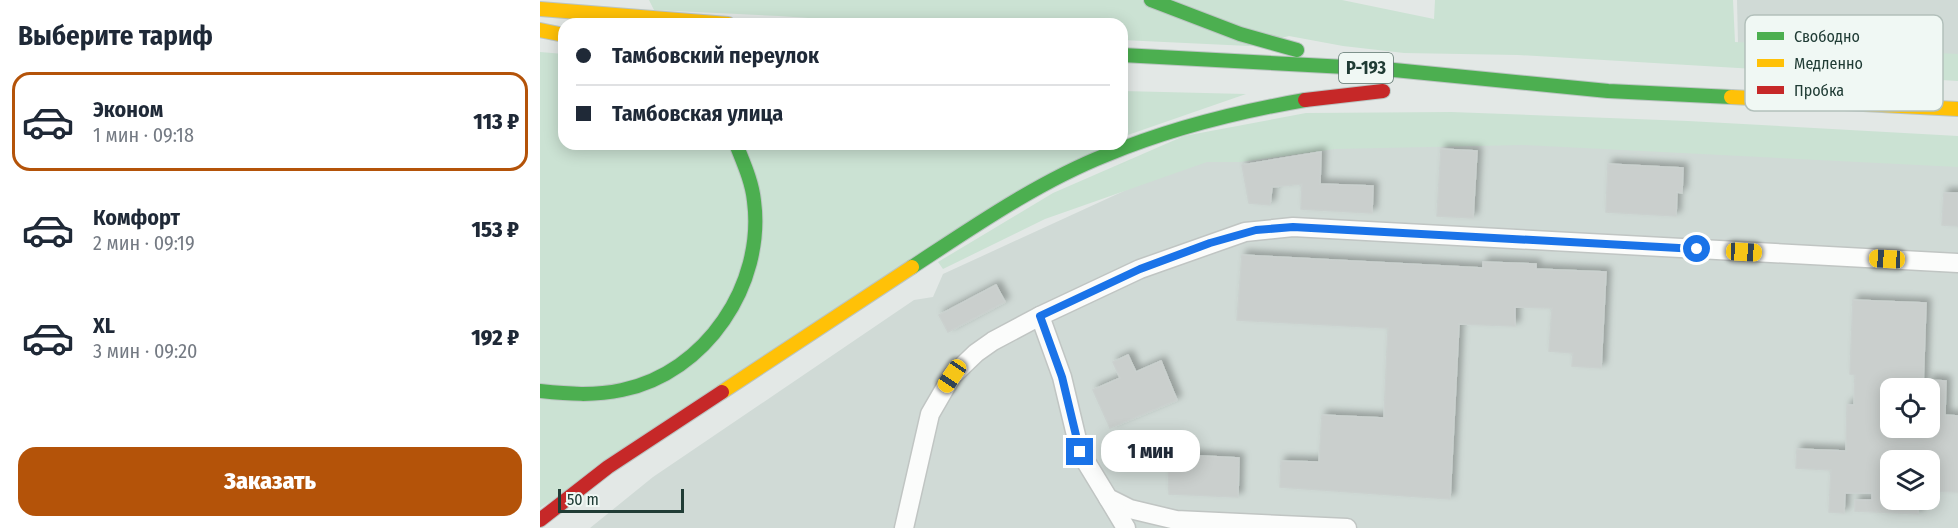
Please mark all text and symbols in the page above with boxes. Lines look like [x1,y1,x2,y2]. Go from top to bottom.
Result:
legend [1745,15,1943,111]
text: Выберите тариф [18,20,213,52]
text: Свободно [1794,27,1860,46]
text: Тамбовский переулок [612,42,819,69]
road number: Р-193 [1339,53,1393,83]
text: Медленно [1794,54,1863,73]
text: Пробка [1794,81,1844,100]
icon: car [21,95,75,149]
text: Эконом [93,96,163,123]
text: Тамбовская улица [612,100,783,127]
text: 113 ₽ [473,108,519,135]
text: 1 мин · 09:18 [93,123,194,147]
icon: car [21,203,75,257]
text: Комфорт [93,204,180,231]
text: 153 ₽ [472,216,519,243]
text: 2 мин · 09:19 [93,231,195,255]
route start [1683,235,1710,262]
car [1726,242,1762,262]
car [1869,249,1905,269]
icon: car [21,311,75,365]
text: XL [93,312,115,339]
text: 192 ₽ [471,324,519,351]
text: 3 мин · 09:20 [93,339,197,363]
car [934,356,970,396]
map controls [1880,378,1940,510]
button: locate [1880,378,1940,438]
callout: 1 мин [1101,431,1200,473]
route end [1066,438,1093,465]
text: 1 мин [1127,439,1174,463]
button: Заказать [18,447,522,516]
button: layers [1880,450,1940,510]
scale bar [558,486,684,514]
text: 50 m [567,490,599,509]

